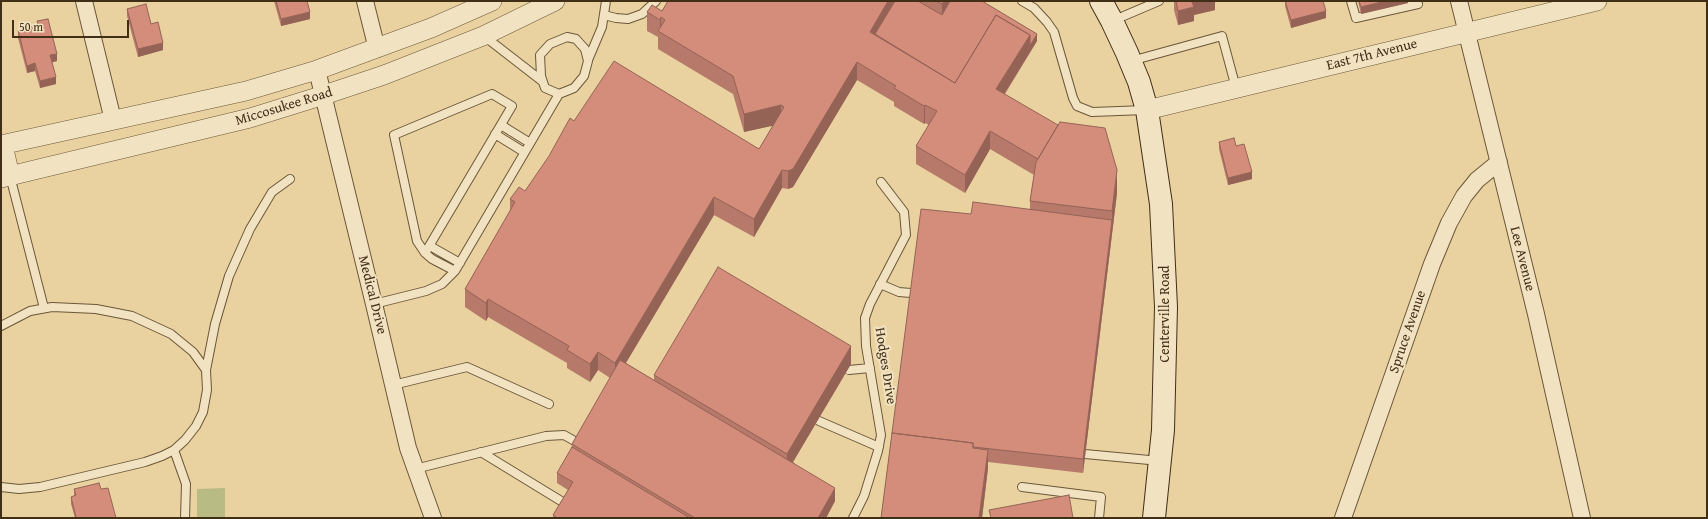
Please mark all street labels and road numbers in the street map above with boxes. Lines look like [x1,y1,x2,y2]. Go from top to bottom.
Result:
street label: East 7th Avenue [1325,36,1419,74]
street label: Miccosukee Road [234,84,334,130]
street label: Lee Avenue [1506,225,1538,293]
street label: Medical Drive [354,254,390,336]
street label: Centerville Road [1157,265,1173,363]
street label: Spruce Avenue [1386,288,1430,376]
street label: Hodges Drive [871,326,899,406]

